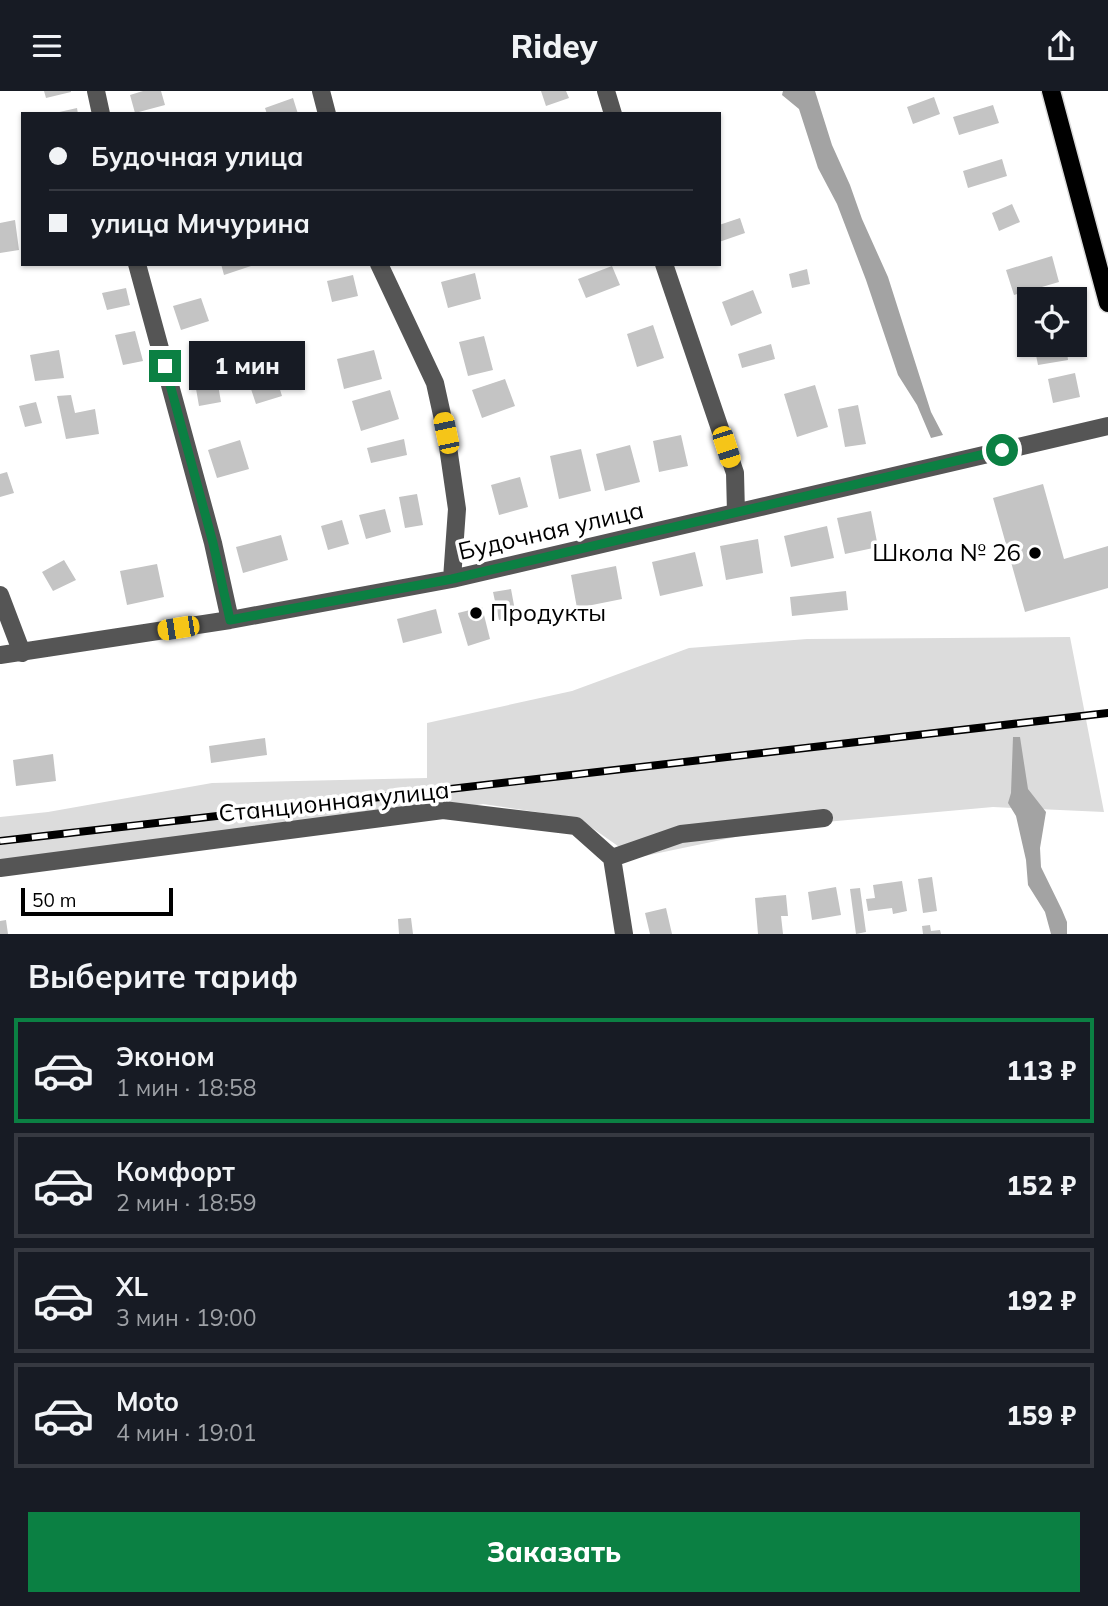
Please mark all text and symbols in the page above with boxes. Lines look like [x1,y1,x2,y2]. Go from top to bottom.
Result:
text: Ridey [511,26,597,66]
icon: menu [28,27,66,65]
icon: share [1042,27,1080,65]
text: Будочная улица [91,140,303,173]
text: улица Мичурина [91,207,310,240]
map controls [1017,287,1087,357]
button: locate [1017,287,1087,357]
callout: 1 мин [190,341,305,391]
route end [149,350,181,382]
text: 1 мин [214,351,280,380]
car [432,410,461,456]
car [710,424,743,470]
route start [986,434,1018,466]
street label: Будочная улица [455,494,646,566]
place label: Школа № 26 [872,537,1021,567]
marker: Школа № 26 [1027,545,1043,561]
place label: Продукты [490,597,606,627]
marker: Продукты [468,605,484,621]
car [156,614,201,642]
street label: Станционная улица [217,774,451,828]
scale bar [21,885,173,917]
text: 50 m [32,888,76,912]
text: Выберите тариф [28,956,298,996]
icon: car [32,1039,95,1102]
text: Эконом [116,1040,215,1073]
text: 113 ₽ [1006,1054,1076,1087]
text: 1 мин · 18:58 [116,1073,256,1102]
icon: car [32,1154,95,1217]
text: Комфорт [116,1155,235,1188]
text: 152 ₽ [1006,1169,1076,1202]
text: 2 мин · 18:59 [116,1188,256,1217]
icon: car [32,1269,95,1332]
text: XL [116,1270,148,1303]
text: 192 ₽ [1006,1284,1076,1317]
text: 3 мин · 19:00 [116,1303,256,1332]
icon: car [32,1384,95,1447]
text: Moto [116,1385,179,1418]
text: 159 ₽ [1006,1399,1076,1432]
text: 4 мин · 19:01 [116,1418,256,1447]
button: Заказать [28,1512,1080,1592]

